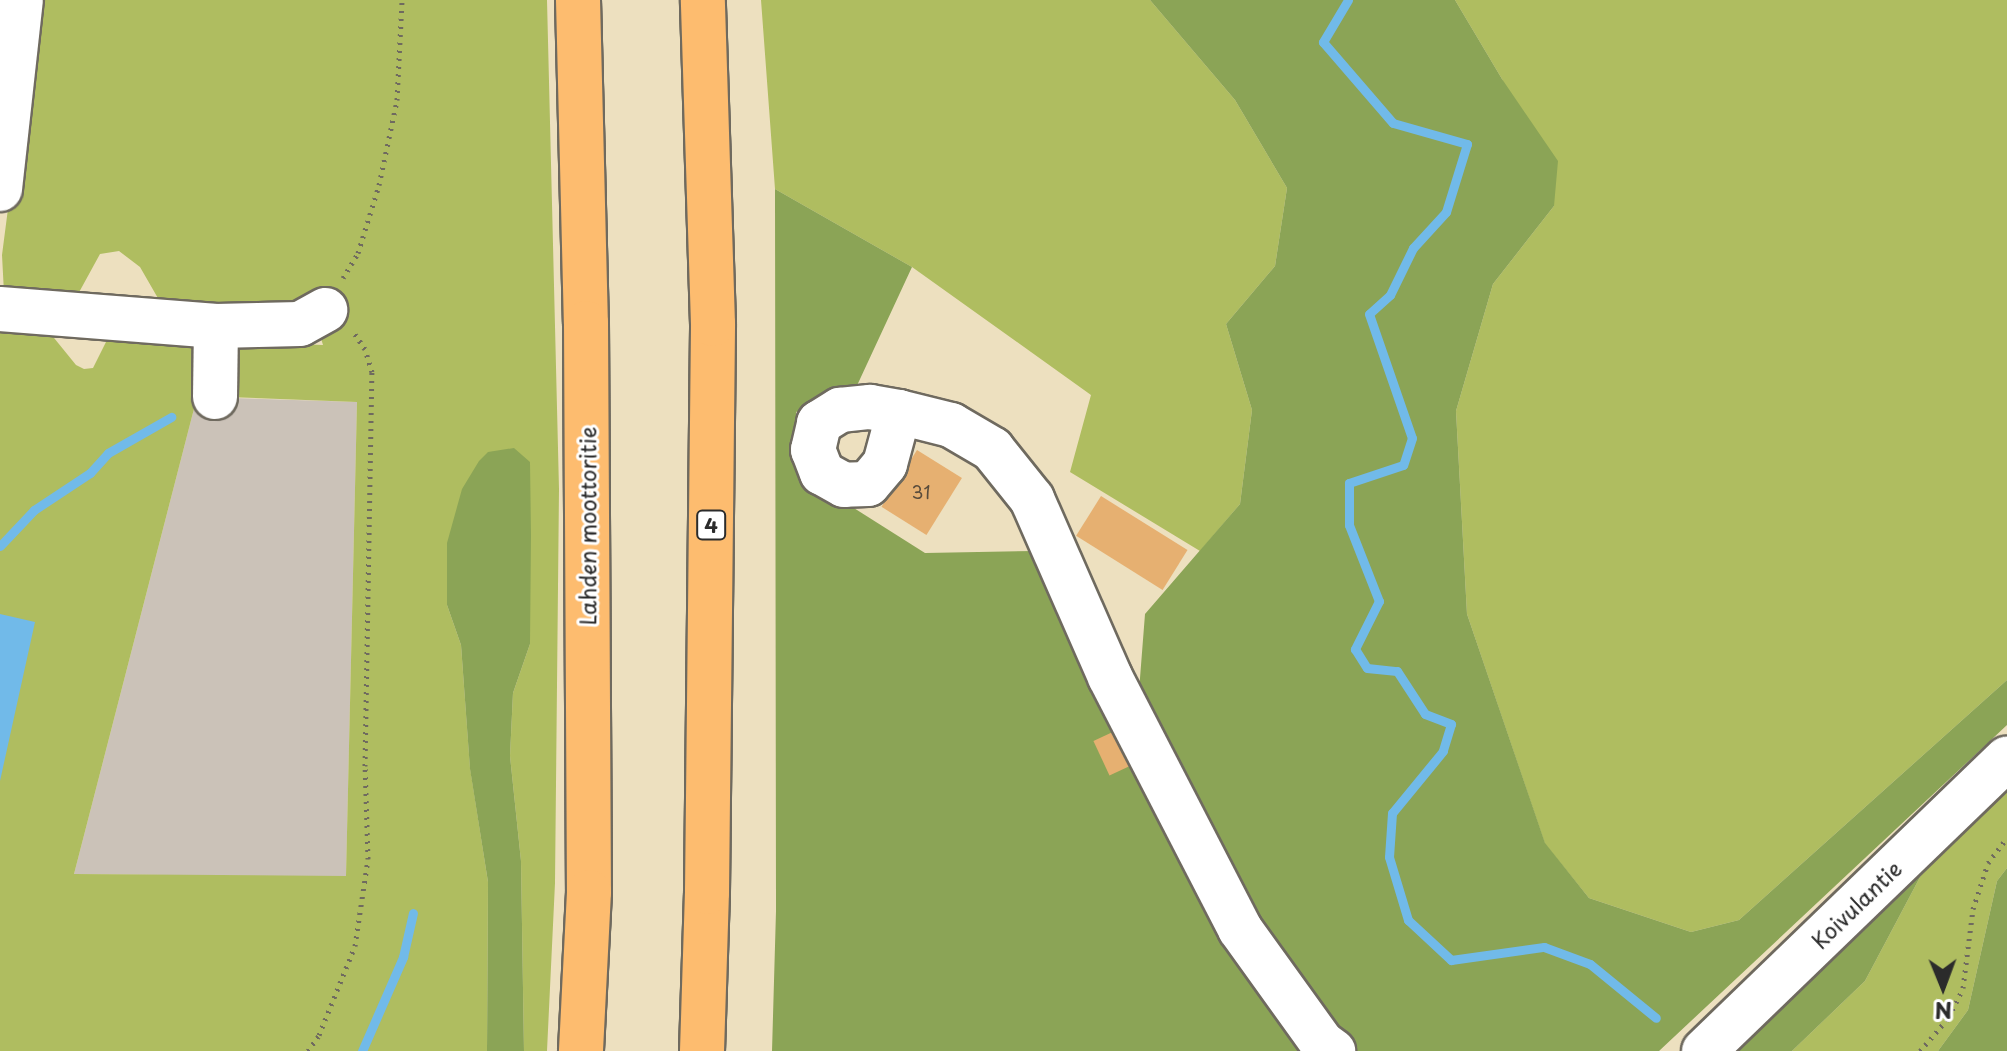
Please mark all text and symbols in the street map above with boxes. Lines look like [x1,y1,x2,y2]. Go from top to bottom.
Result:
street label: Lahden moottoritie [574,426,600,626]
house number: 31 [912,481,930,503]
road number: 4 [695,509,727,541]
street label: Koivulantie [1806,855,1906,953]
north arrow [1903,947,1983,1027]
text: N [1934,995,1952,1028]

